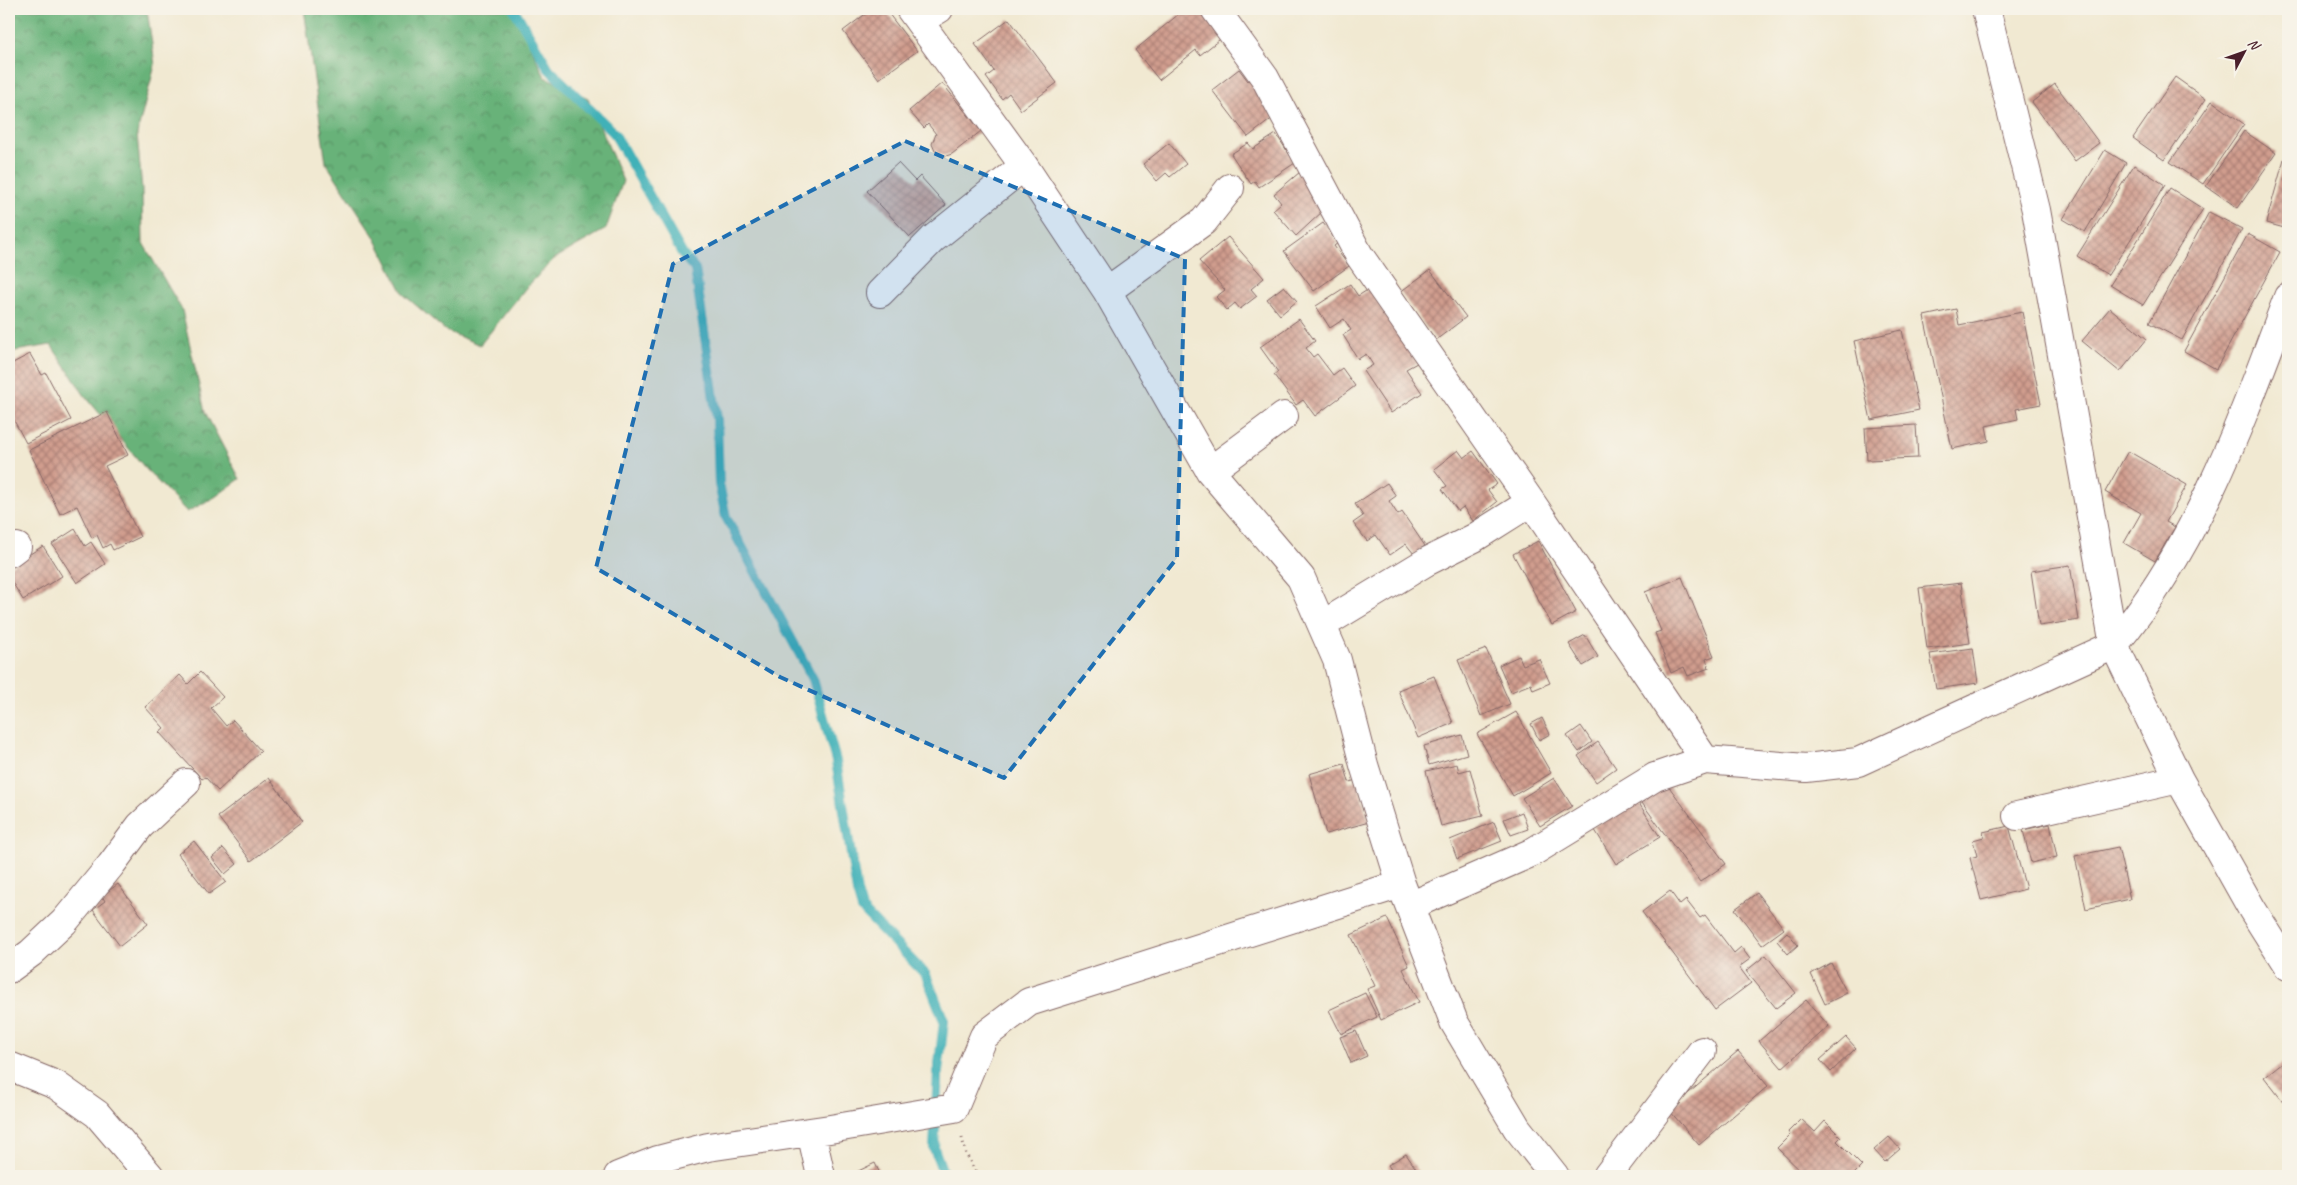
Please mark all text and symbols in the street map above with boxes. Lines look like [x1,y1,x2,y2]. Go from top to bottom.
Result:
north arrow [2220,28,2270,78]
text: N [2244,35,2264,54]

